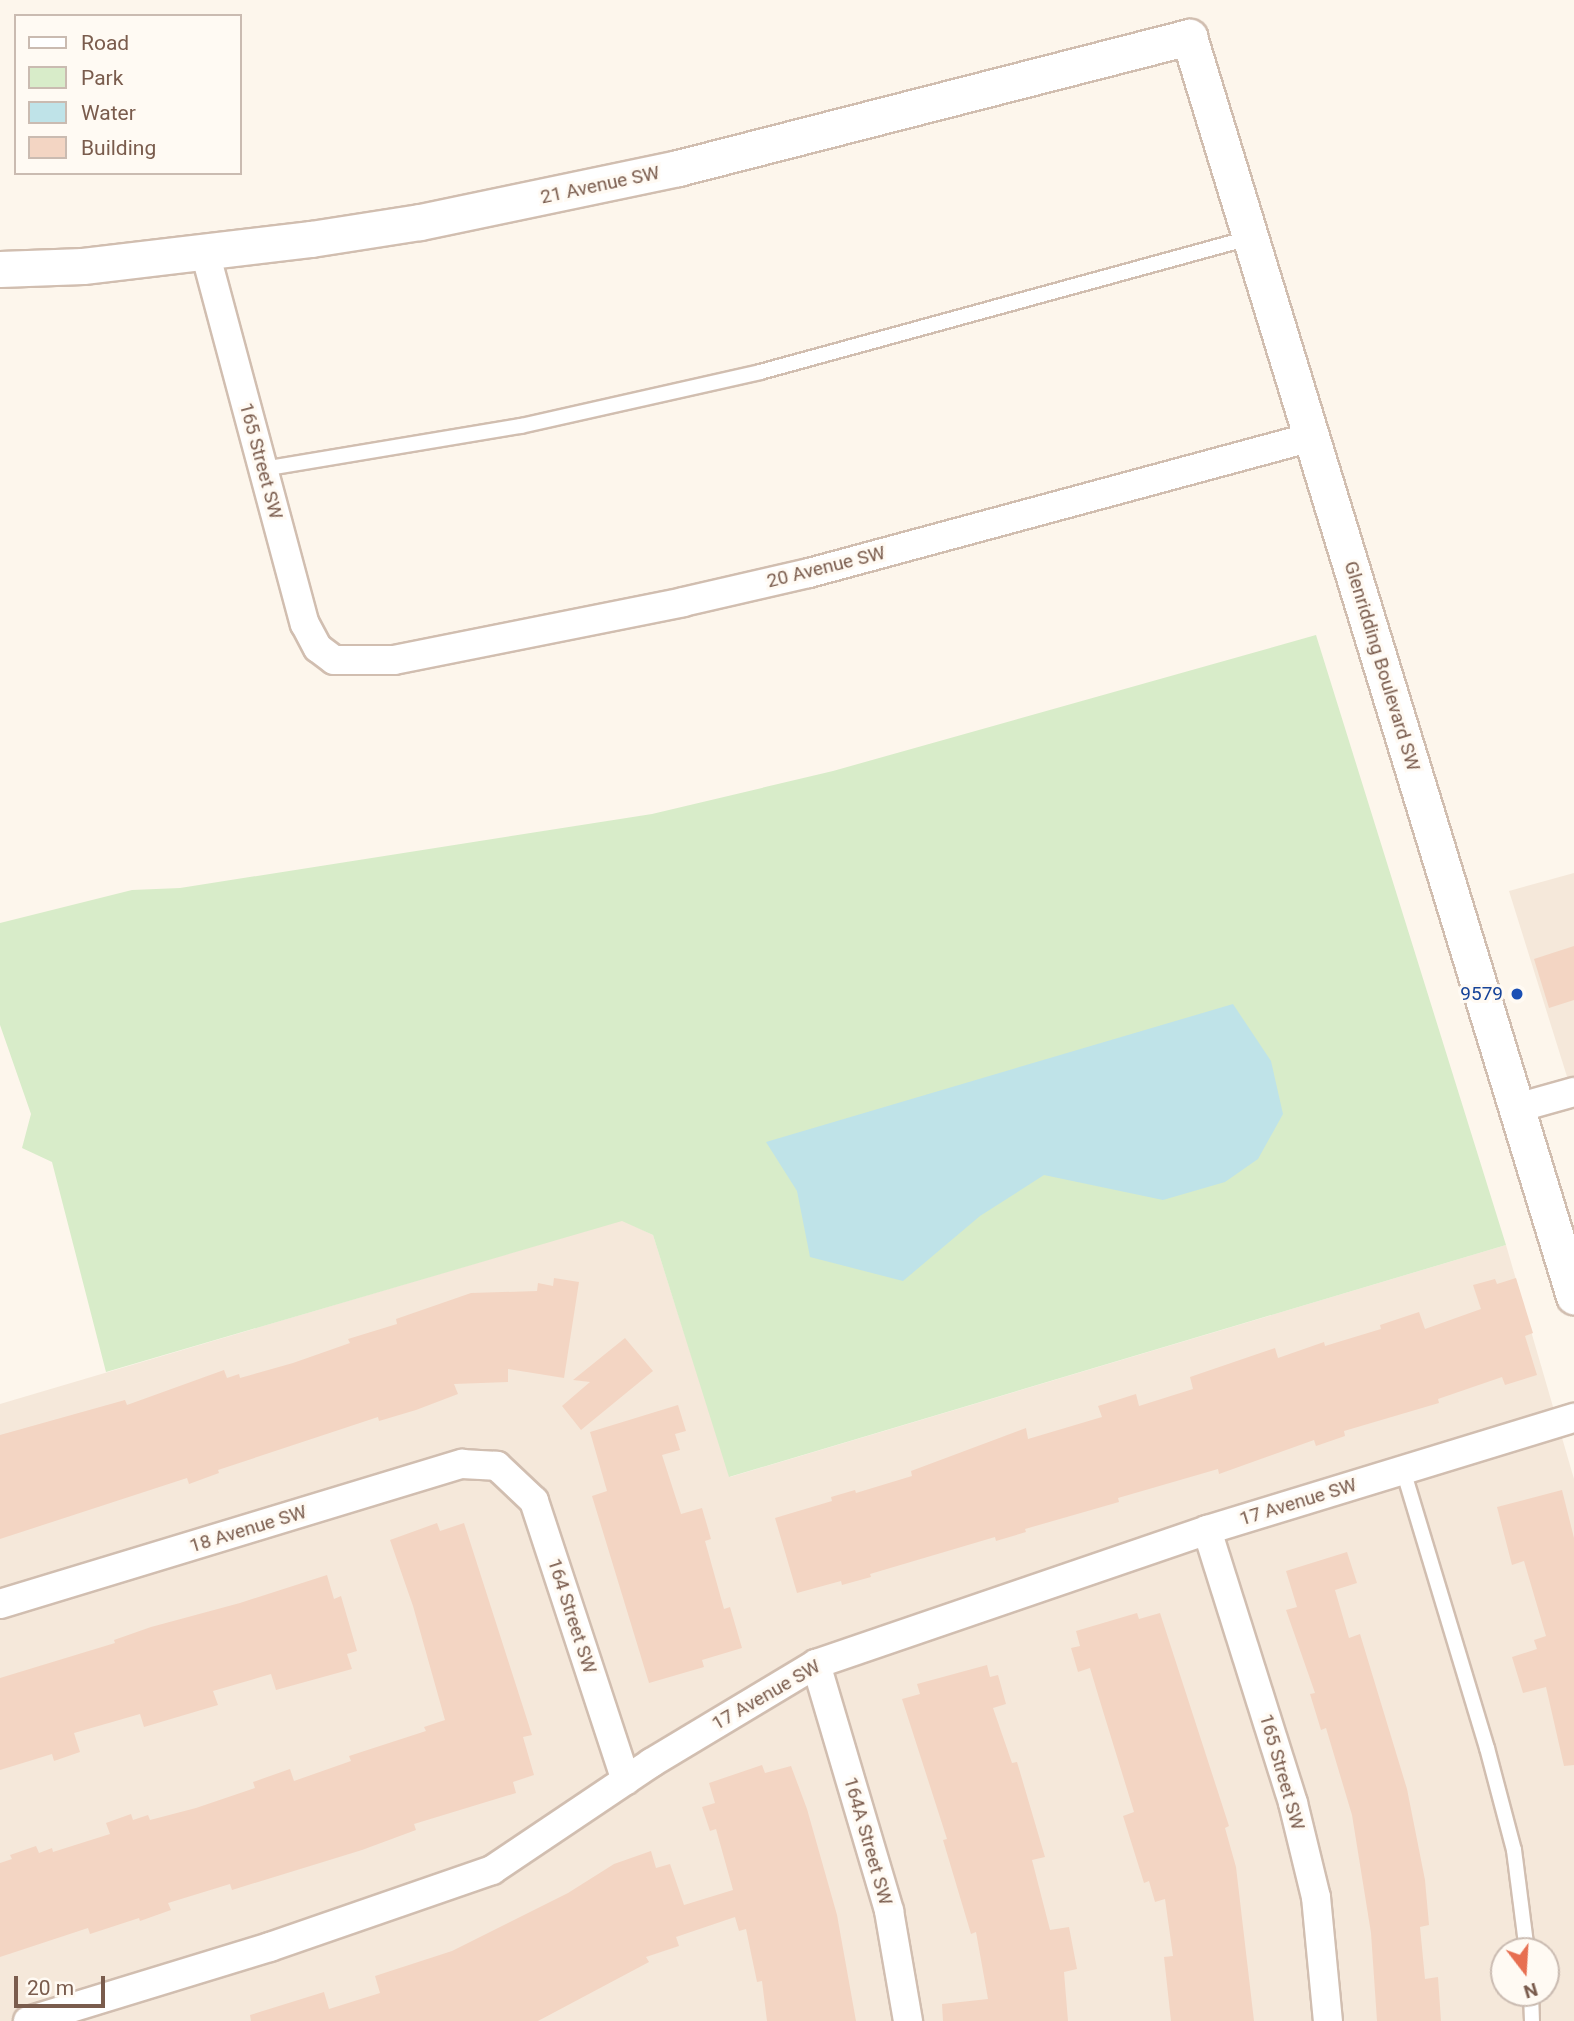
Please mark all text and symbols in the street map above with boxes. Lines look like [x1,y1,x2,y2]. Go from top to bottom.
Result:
legend [14,14,242,175]
text: Road [81,31,129,55]
text: Park [81,66,123,90]
text: Water [81,101,136,125]
text: Building [81,136,156,160]
street label: 21 Avenue SW [538,161,662,209]
street label: 165 Street SW [234,400,288,522]
street label: 20 Avenue SW [765,541,887,593]
street label: Glenridding Boulevard SW [1339,558,1425,774]
place label: 9579 [1460,983,1503,1005]
marker: 9579 [1509,986,1525,1002]
street label: 17 Avenue SW [1237,1473,1359,1531]
street label: 18 Avenue SW [187,1500,309,1558]
street label: 164 Street SW [543,1556,601,1676]
street label: 17 Avenue SW [708,1655,824,1735]
street label: 165 Street SW [1255,1711,1309,1833]
street label: 164A Street SW [839,1774,897,1908]
north arrow [1490,1937,1560,2007]
scale bar [18,1962,108,2006]
text: 20 m [27,1976,74,2000]
text: N [1521,1978,1540,2004]

